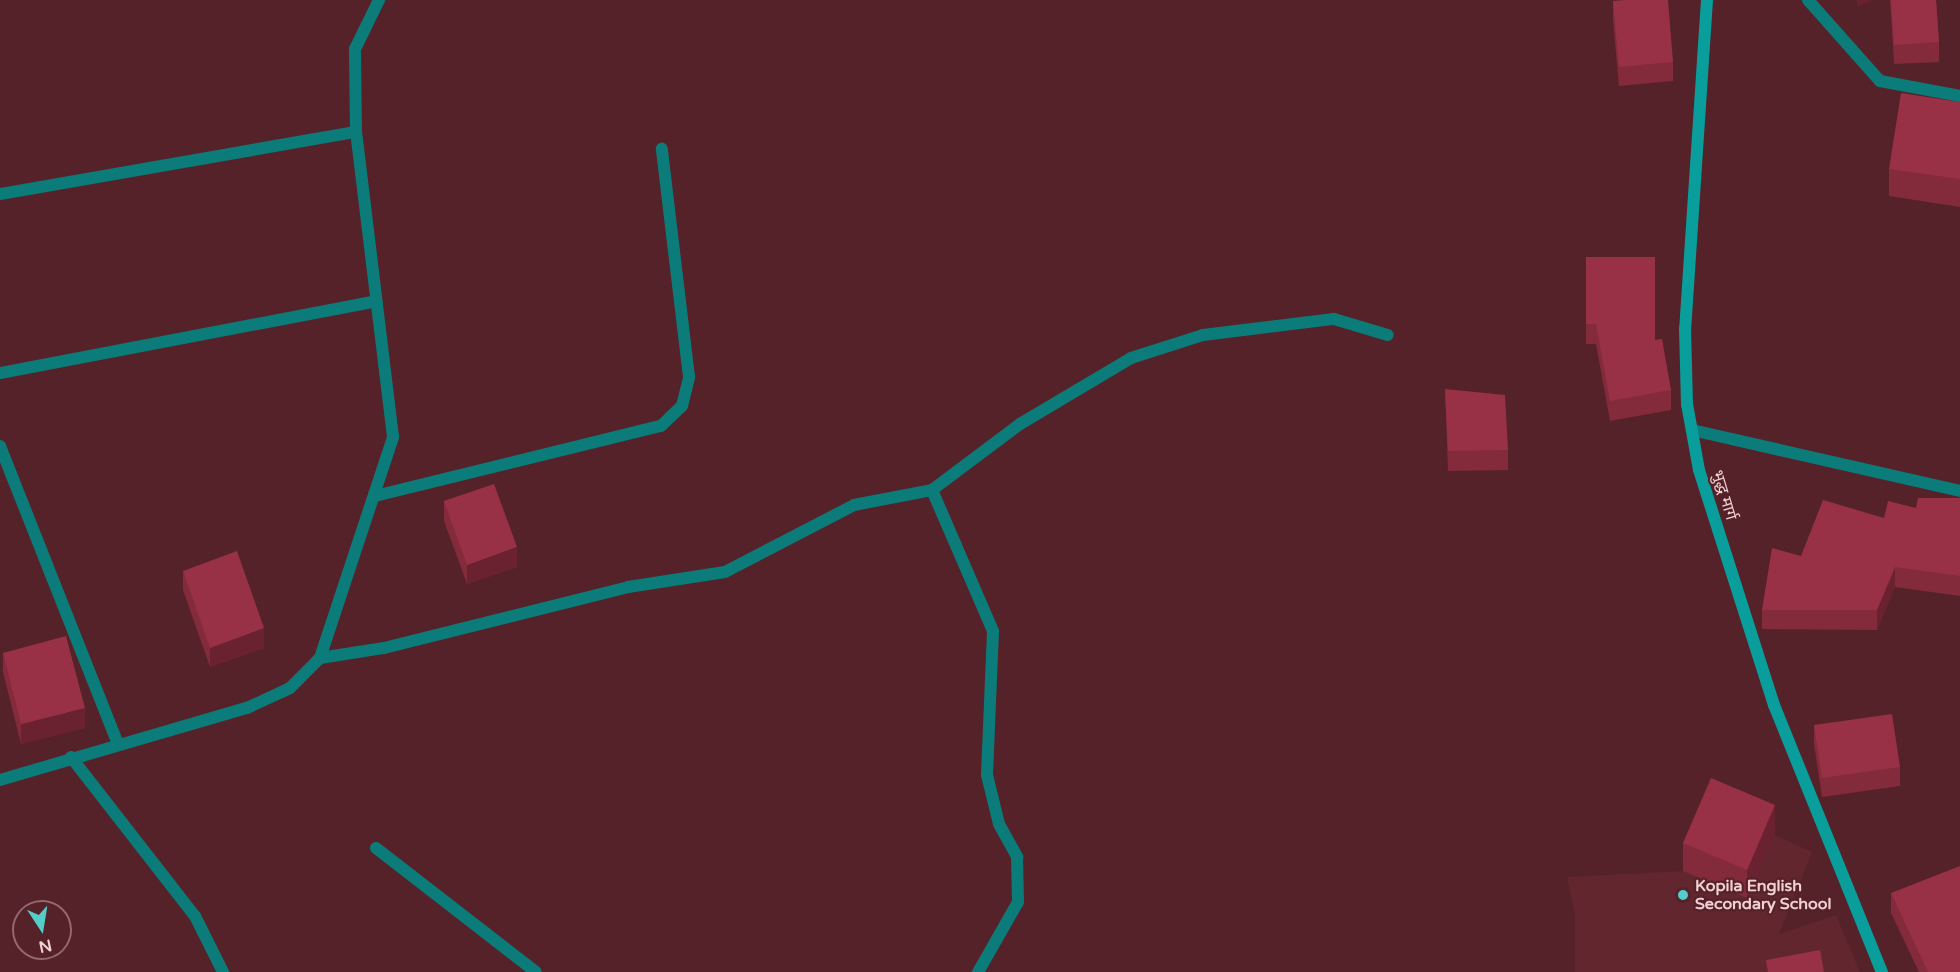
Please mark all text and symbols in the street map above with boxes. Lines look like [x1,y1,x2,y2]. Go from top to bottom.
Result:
street label: भुद्ध मार्ग [1707,468,1741,522]
place label: Kopila English Secondary School [1695,876,1831,914]
marker: Kopila English Secondary School [1676,888,1690,902]
north arrow [12,900,72,960]
text: N [37,935,54,957]

